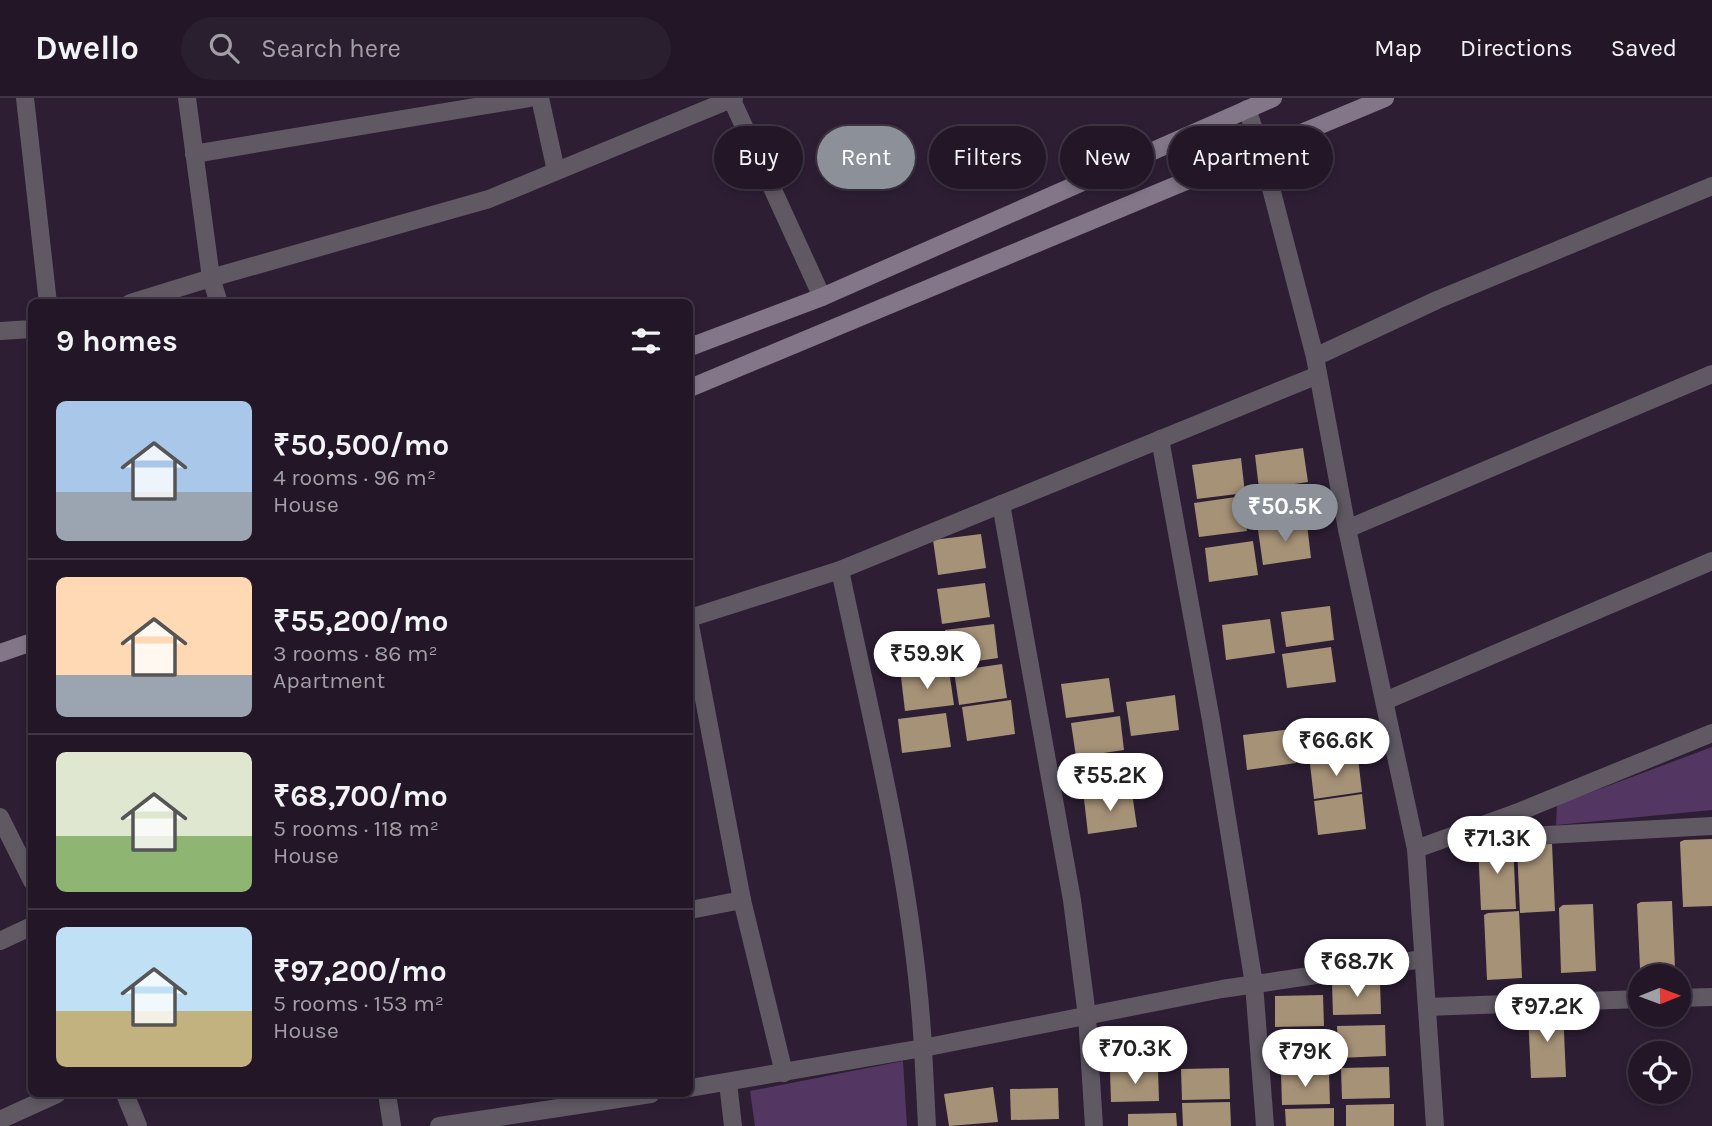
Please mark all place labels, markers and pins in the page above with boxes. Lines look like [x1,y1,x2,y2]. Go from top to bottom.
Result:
pin: ₹50.5K [1228,484,1342,544]
pin: ₹59.9K [870,632,984,691]
pin: ₹66.6K [1279,718,1393,778]
pin: ₹55.2K [1053,754,1167,813]
pin: ₹71.3K [1440,816,1554,876]
pin: ₹68.7K [1300,940,1414,999]
pin: ₹97.2K [1490,984,1604,1044]
pin: ₹70.3K [1078,1026,1192,1086]
pin: ₹79K [1264,1030,1346,1089]

